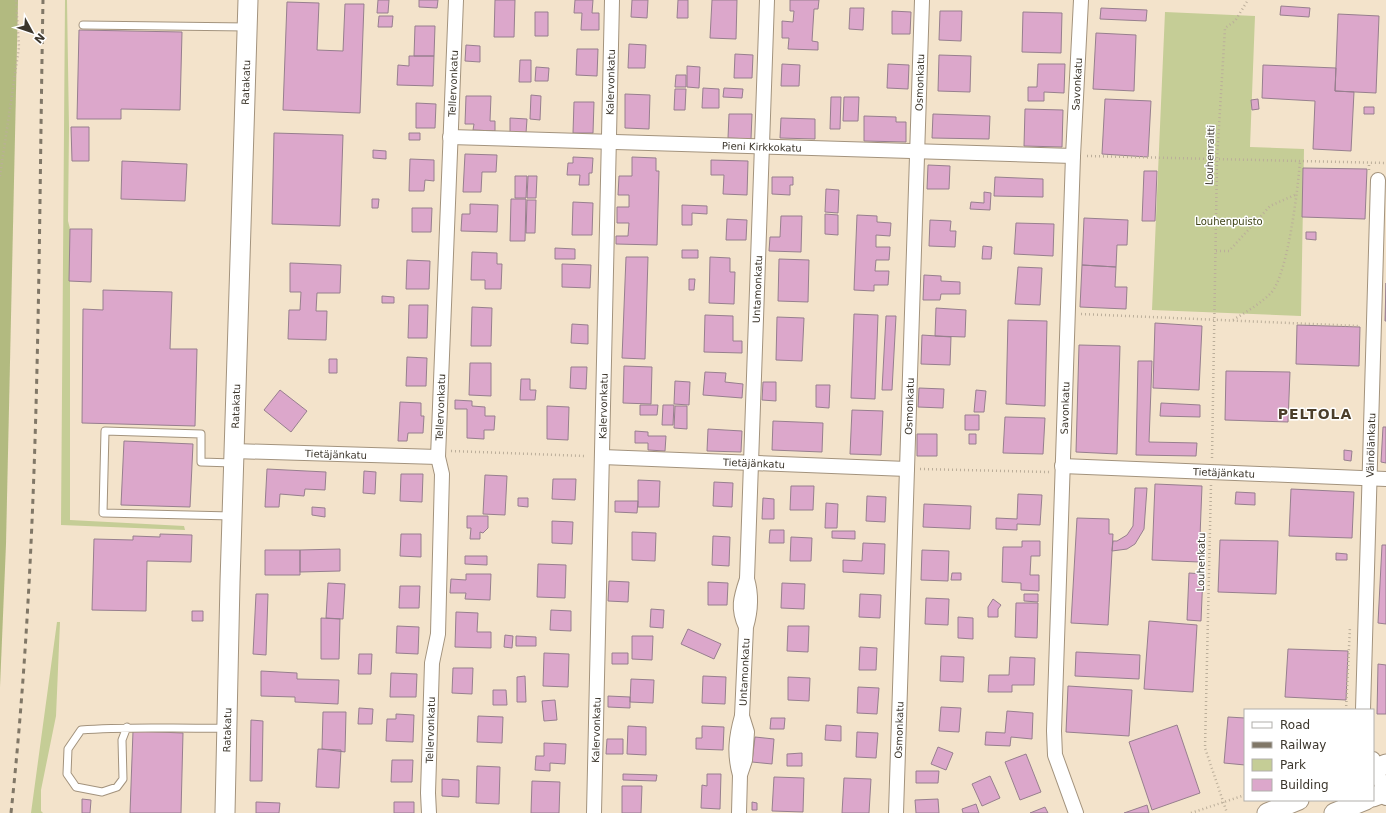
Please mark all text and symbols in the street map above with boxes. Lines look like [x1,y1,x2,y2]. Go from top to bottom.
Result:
north arrow [12,12,52,52]
text: N [31,30,47,46]
street label: Kalervonkatu [604,49,616,115]
street label: Tellervonkatu [446,50,460,118]
street label: Osmonkatu [913,54,926,111]
street label: Savonkatu [1070,57,1084,111]
street label: Ratakatu [239,60,252,105]
street label: Louhenraitti [1203,125,1217,185]
street label: Pieni Kirkkokatu [722,140,802,153]
park label: Louhenpuisto [1195,216,1263,227]
street label: Untamonkatu [750,255,764,323]
street label: Kalervonkatu [597,373,609,439]
street label: Tellervonkatu [433,374,447,442]
street label: Osmonkatu [903,377,915,435]
street label: Savonkatu [1058,381,1071,435]
street label: Ratakatu [229,383,242,429]
district label: PELTOLA [1278,406,1352,422]
street label: Väinölänkatu [1364,413,1377,478]
street label: Tietäjänkatu [304,448,367,460]
street label: Tietäjänkatu [722,456,785,470]
street label: Tietäjänkatu [1192,466,1255,479]
street label: Louhenkatu [1195,533,1207,591]
street label: Untamonkatu [737,638,751,706]
street label: Tellervonkatu [423,696,436,765]
street label: Kalervonkatu [590,697,602,763]
street label: Osmonkatu [892,701,905,759]
street label: Ratakatu [221,707,233,753]
legend [1244,709,1374,801]
text: Road [1280,718,1310,732]
text: Railway [1280,738,1326,752]
text: Park [1280,758,1306,772]
text: Building [1280,778,1329,792]

